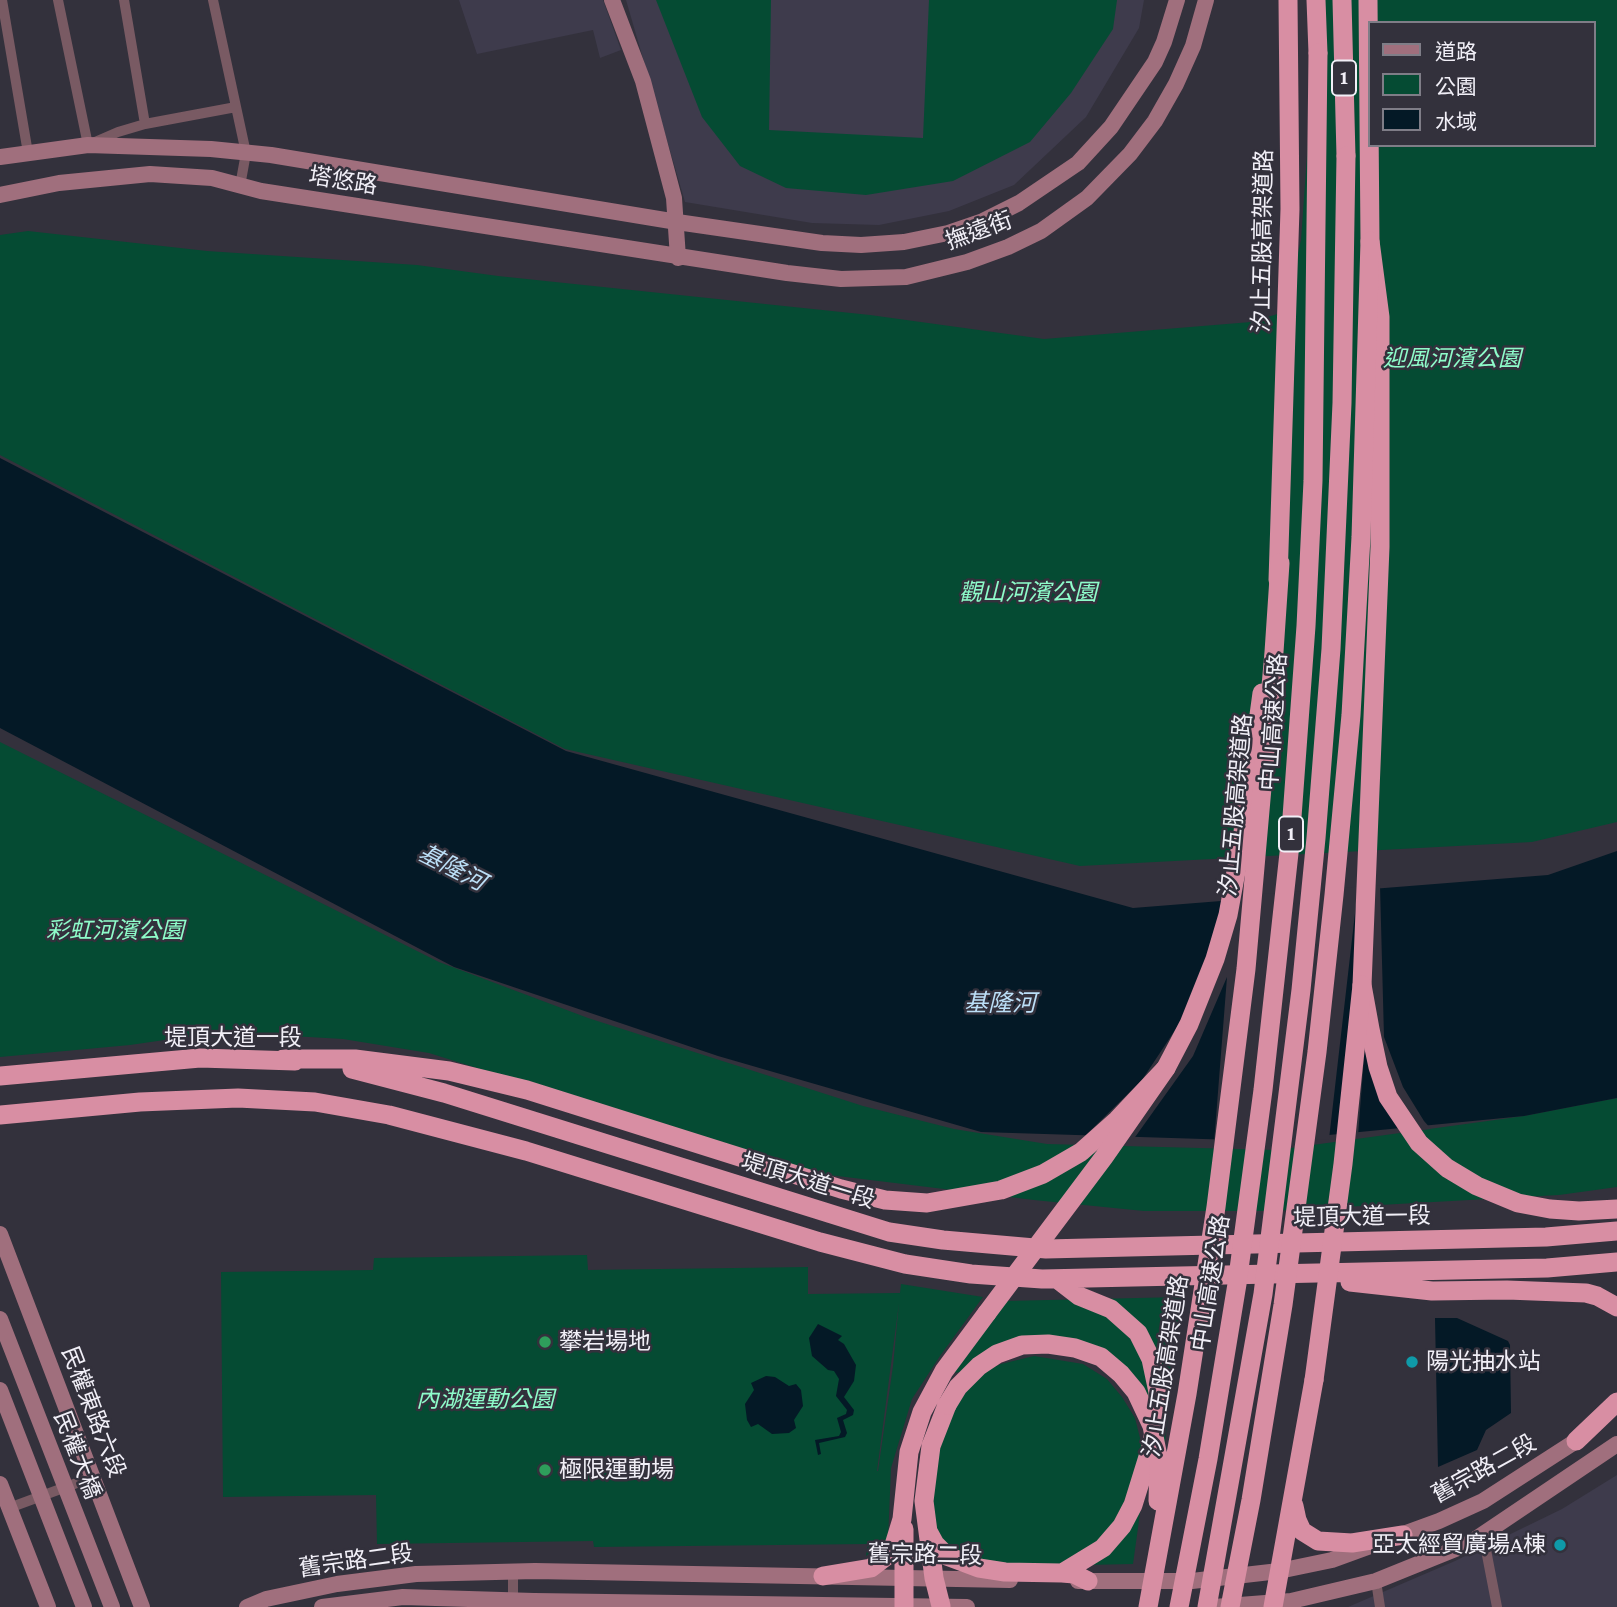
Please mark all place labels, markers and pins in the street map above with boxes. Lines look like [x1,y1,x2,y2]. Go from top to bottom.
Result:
place label: 攀岩場地 [559,1328,651,1356]
marker: 攀岩場地 [537,1334,553,1350]
place label: 陽光抽水站 [1426,1348,1541,1376]
marker: 陽光抽水站 [1404,1354,1420,1370]
place label: 極限運動場 [559,1456,674,1484]
marker: 極限運動場 [537,1462,553,1478]
place label: 亞太經貿廣場A棟 [1372,1531,1546,1559]
marker: 亞太經貿廣場A棟 [1552,1537,1568,1553]

